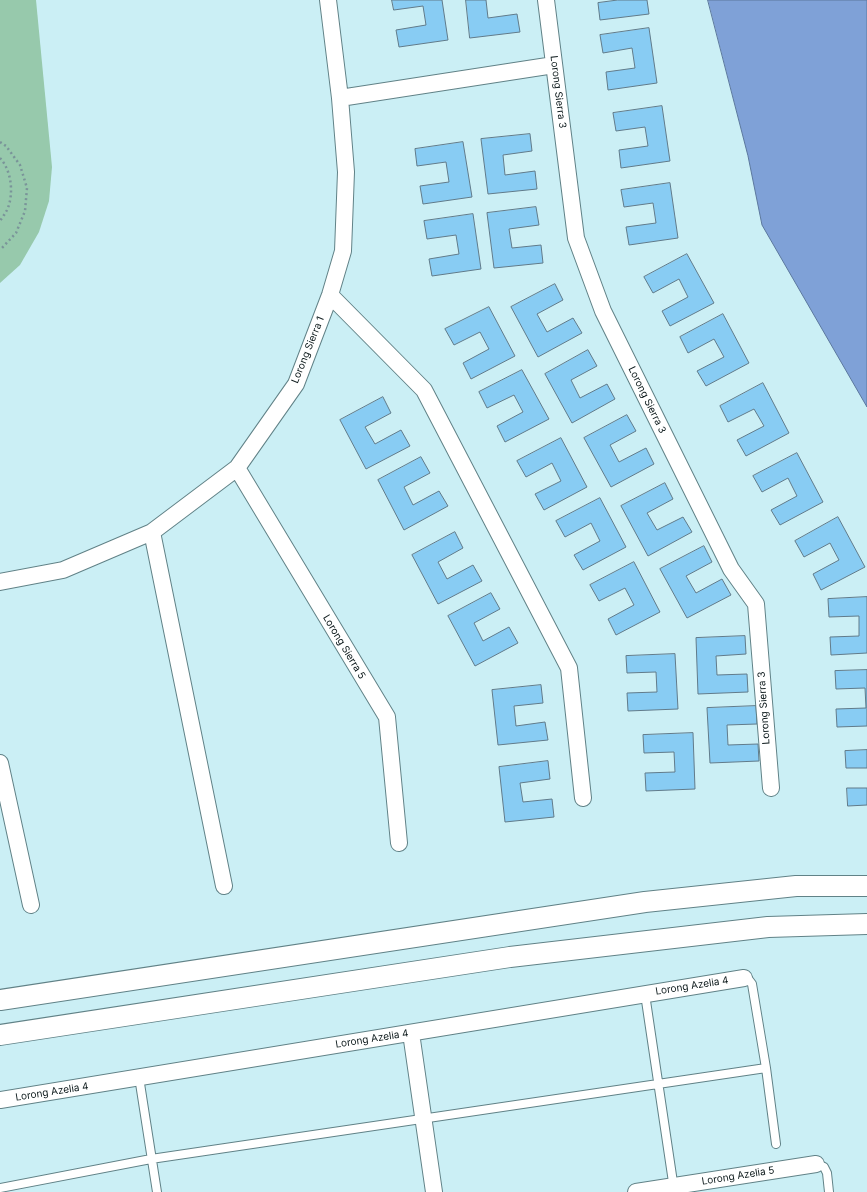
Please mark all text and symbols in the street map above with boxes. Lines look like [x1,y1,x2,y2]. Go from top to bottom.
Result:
street label: Lorong Sierra 3 [548,55,568,129]
street label: Lorong Sierra 1 [289,315,327,385]
street label: Lorong Sierra 3 [626,365,668,435]
street label: Lorong Sierra 5 [320,613,368,681]
street label: Lorong Sierra 3 [755,671,773,745]
street label: Lorong Azelia 4 [655,974,729,998]
street label: Lorong Azelia 4 [335,1027,409,1051]
street label: Lorong Azelia 4 [15,1080,89,1104]
street label: Lorong Azelia 5 [701,1164,775,1188]

